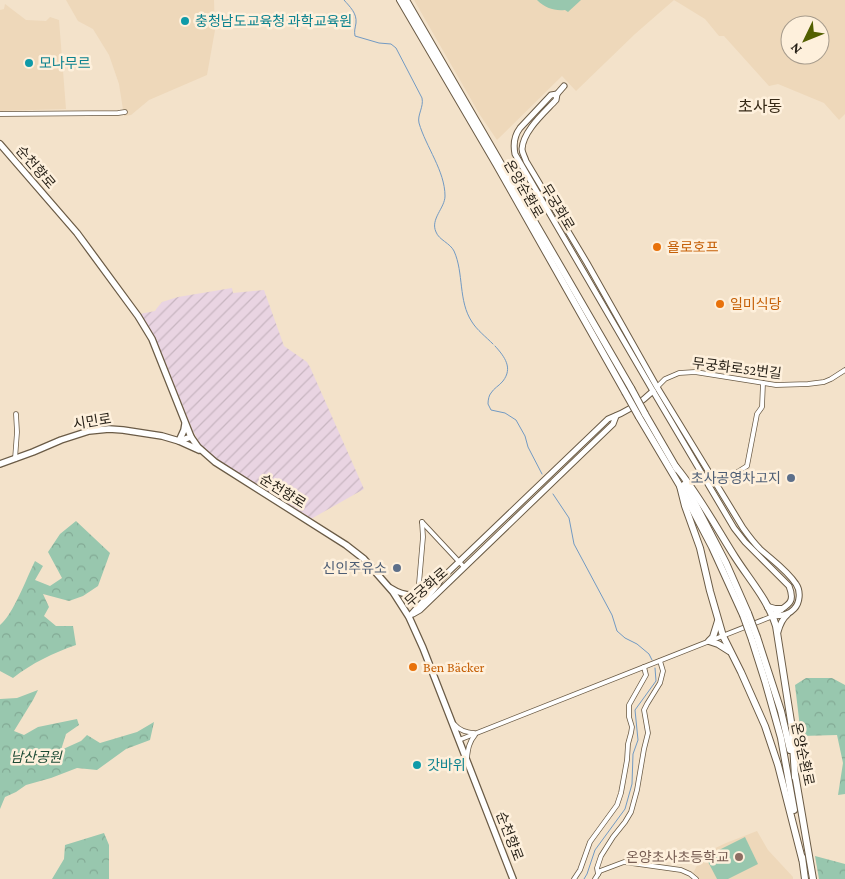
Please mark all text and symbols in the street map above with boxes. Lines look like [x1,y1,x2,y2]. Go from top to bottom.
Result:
place label: 충청남도교육청 과학교육원 [195,13,352,29]
marker: 충청남도교육청 과학교육원 [179,15,191,27]
north arrow [780,15,830,65]
text: N [786,40,805,58]
place label: 모나무르 [39,55,91,71]
marker: 모나무르 [23,57,35,69]
district label: 초사동 [738,98,782,115]
street label: 순천향로 [13,142,59,192]
street label: 온양순환로 [501,157,547,221]
street label: 무궁화로 [538,181,578,233]
place label: 욜로호프 [667,239,719,255]
marker: 욜로호프 [651,241,663,253]
place label: 일미식당 [730,296,782,312]
marker: 일미식당 [714,298,726,310]
street label: 무궁화로52번길 [691,355,783,381]
street label: 시민로 [72,410,112,432]
place label: 초사공영차고지 [691,470,781,486]
street label: 순천향로 [257,471,309,511]
marker: 초사공영차고지 [785,472,797,484]
place label: 신인주유소 [323,560,387,576]
marker: 신인주유소 [391,562,403,574]
street label: 무궁화로 [401,564,451,610]
place label: Ben Bäcker [423,659,485,675]
marker: Ben Bäcker [407,661,419,673]
street label: 온양순환로 [788,721,818,787]
park label: 남산공원 [10,749,63,765]
place label: 갓바위 [427,757,466,773]
marker: 갓바위 [411,759,423,771]
street label: 순천향로 [493,809,527,863]
place label: 온양초사초등학교 [626,849,729,865]
marker: 온양초사초등학교 [733,851,745,863]

